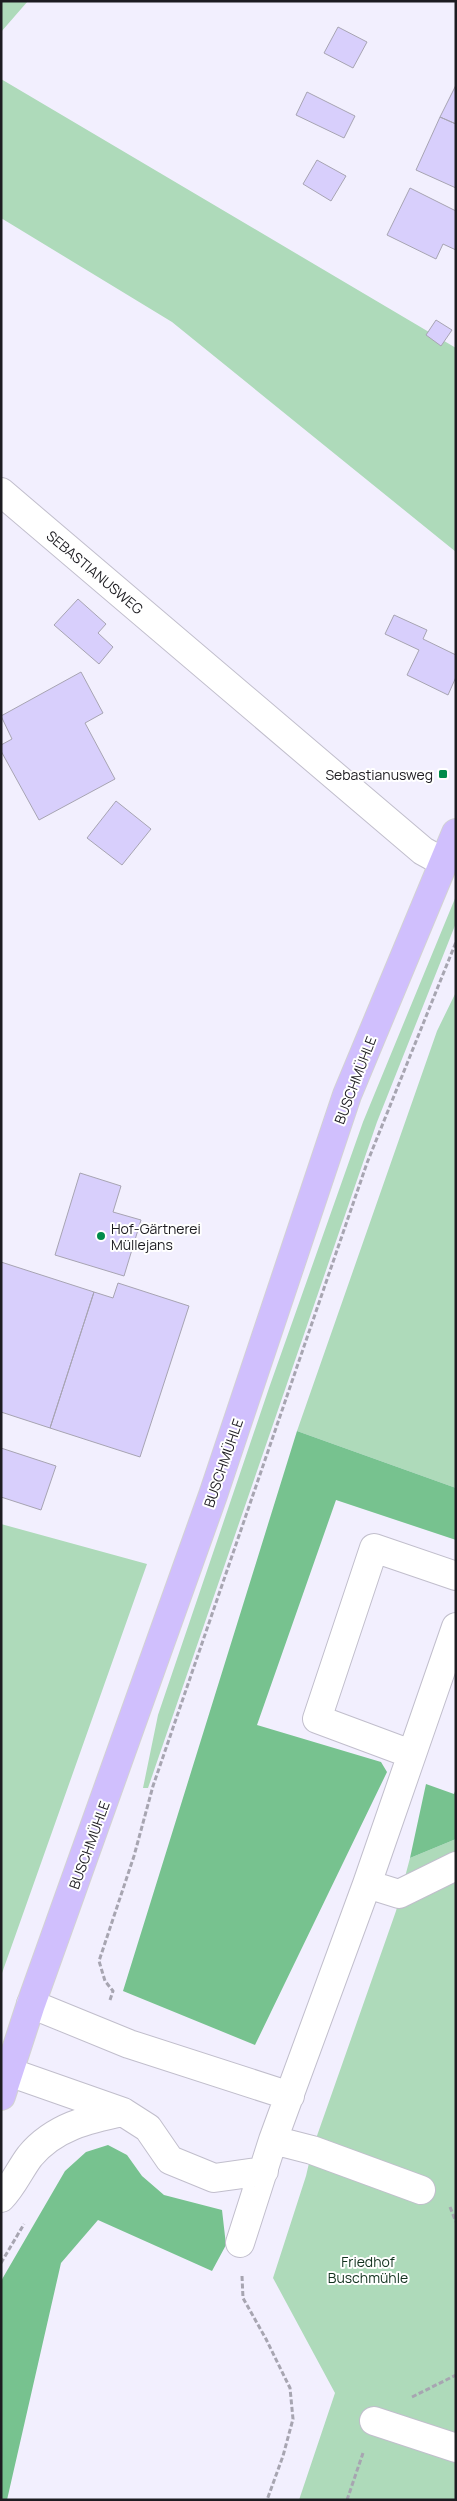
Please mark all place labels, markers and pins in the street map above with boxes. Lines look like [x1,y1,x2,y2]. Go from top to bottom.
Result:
place label: Sebastianusweg [325,765,433,784]
marker: Sebastianusweg [437,768,449,780]
place label: Hof-Gärtnerei Müllejans [111,1219,201,1254]
marker: Hof-Gärtnerei Müllejans [95,1230,107,1242]

